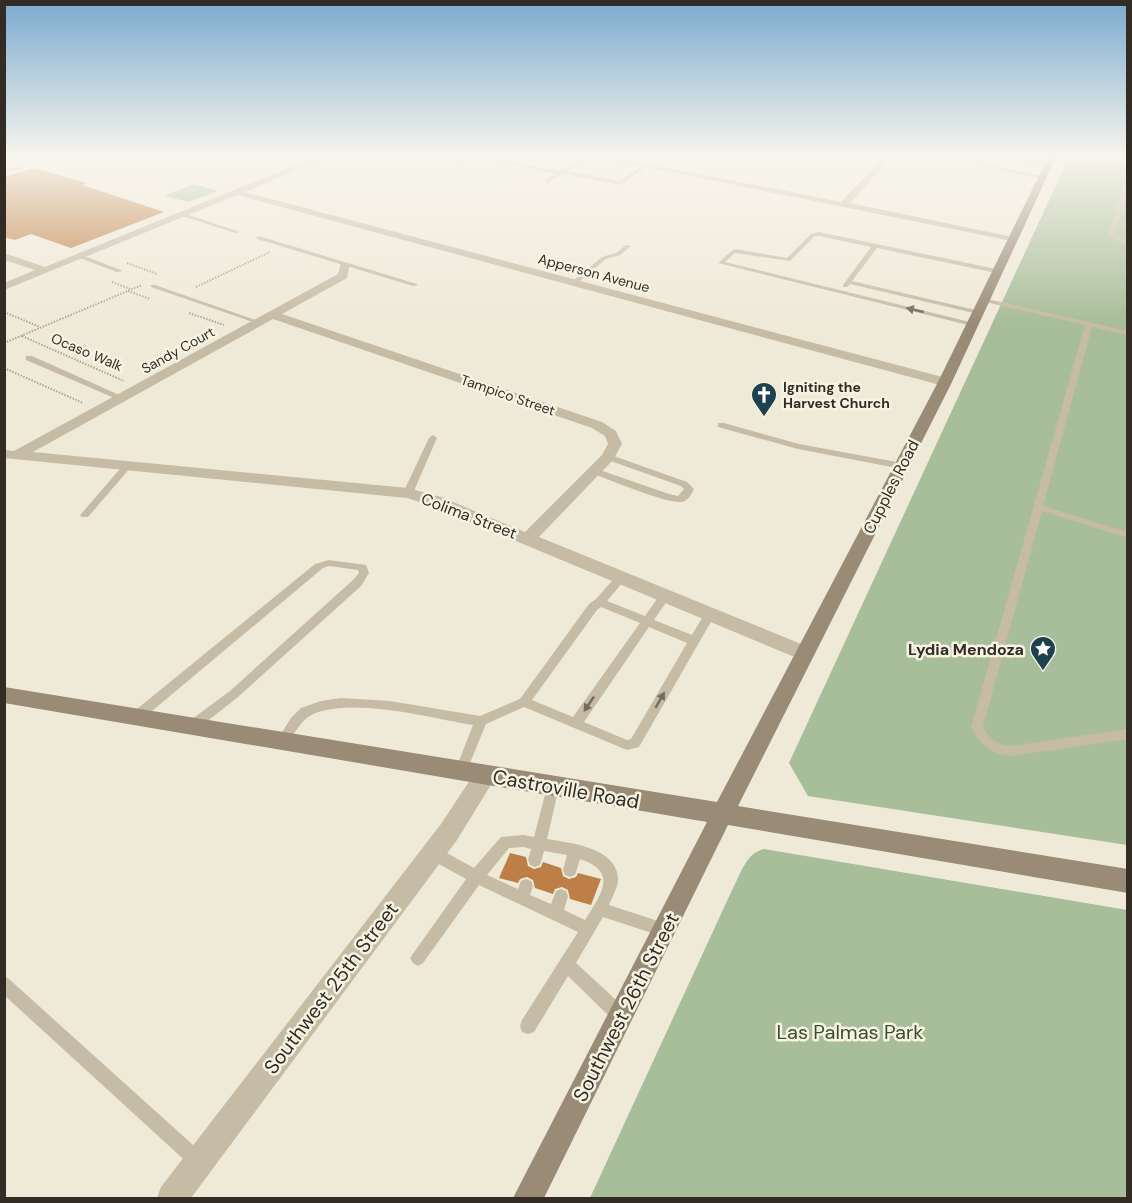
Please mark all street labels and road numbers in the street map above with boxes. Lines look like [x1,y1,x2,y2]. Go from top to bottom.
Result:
street label: Apperson Avenue [536,249,652,297]
street label: Sandy Court [138,322,218,378]
street label: Ocaso Walk [48,329,126,375]
street label: Tampico Street [458,370,558,420]
street label: Cupples Road [858,436,924,538]
street label: Colima Street [418,488,520,544]
street label: Castroville Road [491,763,641,815]
street label: Southwest 25th Street [258,897,404,1079]
street label: Southwest 26th Street [567,908,685,1106]

